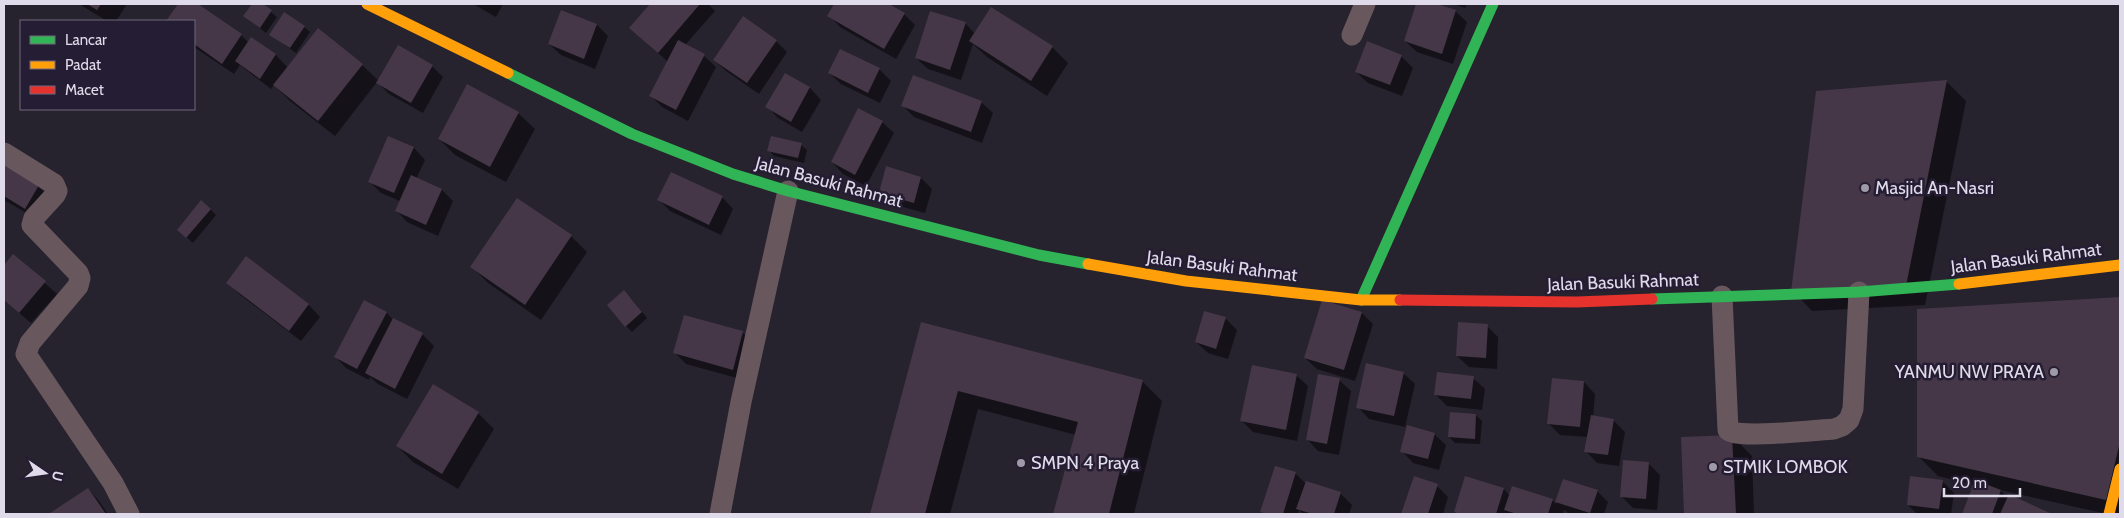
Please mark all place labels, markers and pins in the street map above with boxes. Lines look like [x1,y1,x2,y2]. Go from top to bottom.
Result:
place label: Masjid An-Nasri [1875,177,1994,199]
marker: Masjid An-Nasri [1859,182,1871,194]
place label: YANMU NW PRAYA [1894,361,2044,383]
marker: YANMU NW PRAYA [2048,366,2060,378]
place label: SMPN 4 Praya [1031,452,1139,474]
place label: STMIK LOMBOK [1723,456,1848,478]
marker: SMPN 4 Praya [1015,457,1027,469]
marker: STMIK LOMBOK [1707,461,1719,473]

